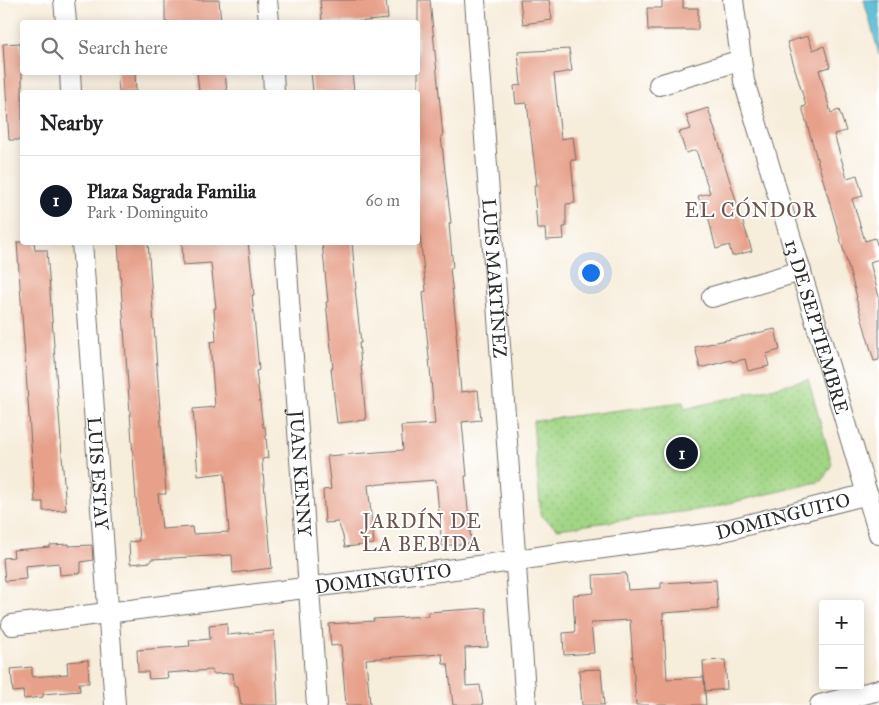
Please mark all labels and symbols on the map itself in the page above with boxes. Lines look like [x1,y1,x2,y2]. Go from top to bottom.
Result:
district label: EL CÓNDOR [685,196,817,222]
street label: LUIS MARTÍNEZ [478,198,512,359]
street label: 13 DE SEPTIEMBRE [780,236,854,417]
your location [578,260,604,286]
street label: JUAN KENNY [284,408,317,538]
street label: LUIS ESTAY [83,416,114,532]
pin: 1 [666,434,698,472]
street label: DOMINGUITO [713,488,852,544]
district label: JARDÍN DE LA BEBIDA [360,507,482,556]
street label: DOMINGUITO [313,558,453,598]

